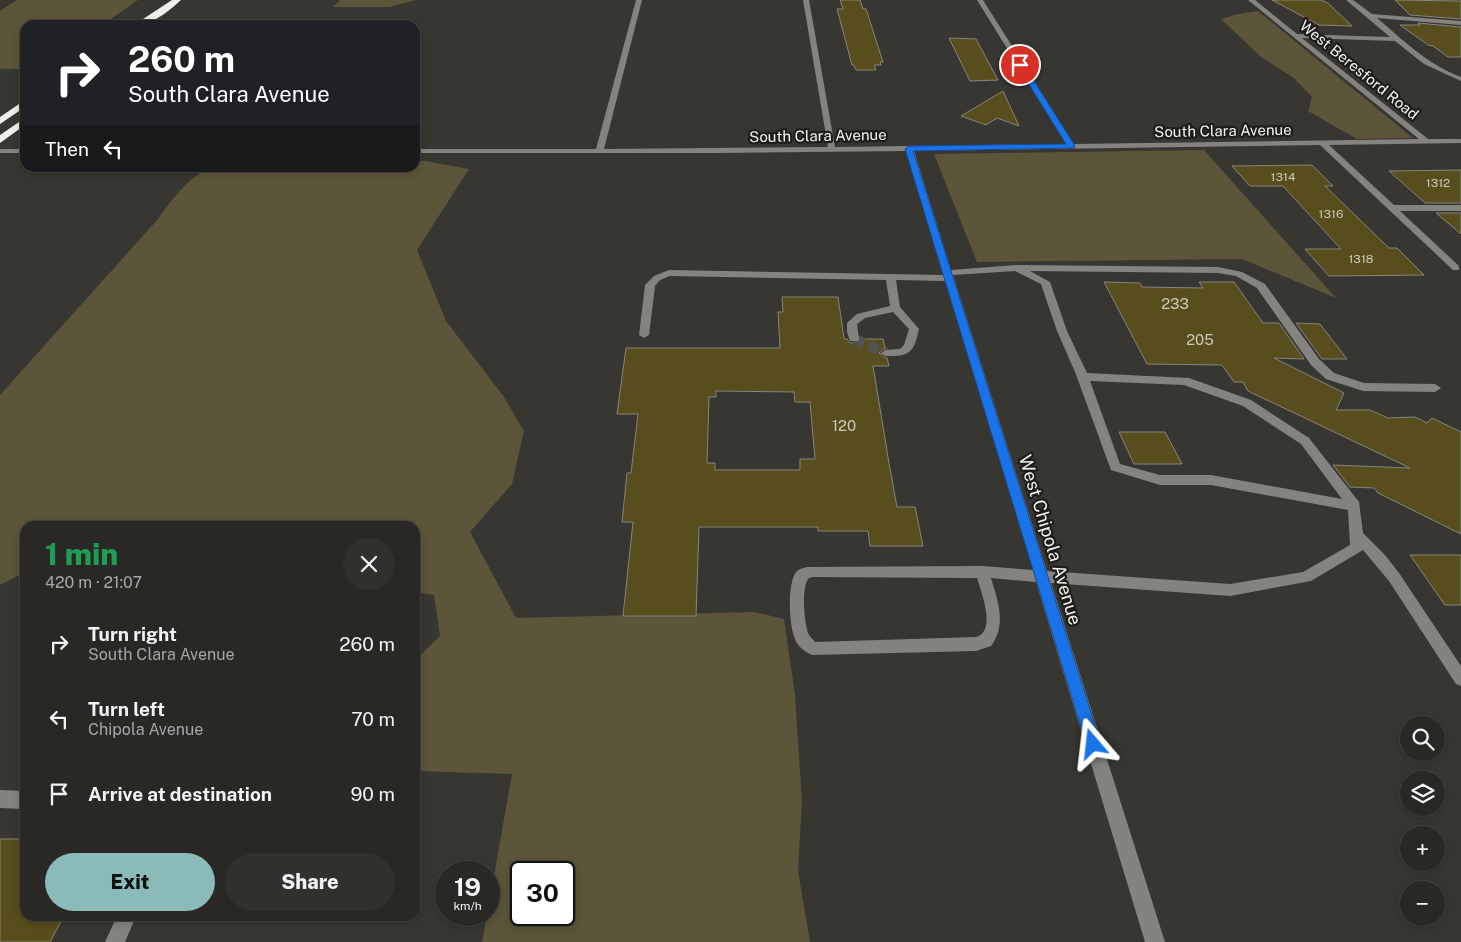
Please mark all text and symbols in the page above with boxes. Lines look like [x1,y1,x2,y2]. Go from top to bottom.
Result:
street label: West Beresford Road [1297,17,1422,123]
text: 260 m [128,39,235,80]
icon: right [45,40,110,105]
pin [999,44,1041,86]
icon: arrive [1006,51,1034,79]
text: South Clara Avenue [128,81,330,107]
street label: South Clara Avenue [1154,121,1292,140]
street label: South Clara Avenue [749,126,887,145]
icon: left [99,135,127,163]
text: Then [45,138,89,160]
house number: 1314 [1271,170,1296,184]
house number: 1312 [1426,176,1450,190]
house number: 1316 [1319,207,1343,221]
house number: 1318 [1348,252,1374,266]
house number: 233 [1161,295,1189,312]
house number: 205 [1186,331,1214,348]
house number: 120 [832,417,856,434]
street label: West Chipola Avenue [1015,452,1086,627]
text: 1 min [45,536,118,572]
button: close [343,538,395,590]
text: 420 m · 21:07 [45,573,142,592]
text: Turn right [88,623,177,645]
icon: right [45,630,73,658]
text: 260 m [339,633,395,655]
text: South Clara Avenue [88,645,235,664]
text: Turn left [88,698,165,720]
icon: left [45,705,73,733]
text: 70 m [351,708,395,730]
map controls [1400,716,1445,926]
button: search [1400,716,1445,761]
position arrow [1066,717,1118,769]
text: Chipola Avenue [88,720,203,739]
button: layers [1400,771,1445,816]
icon: arrive [45,780,73,808]
text: Arrive at destination [88,783,272,805]
text: 90 m [351,783,395,805]
button: + [1400,826,1445,871]
button: Exit [45,853,215,911]
button: Share [225,853,395,911]
speed limit sign: 30 [510,861,575,926]
text: 19 [454,872,481,902]
button: − [1400,881,1445,926]
text: km/h [453,899,482,913]

